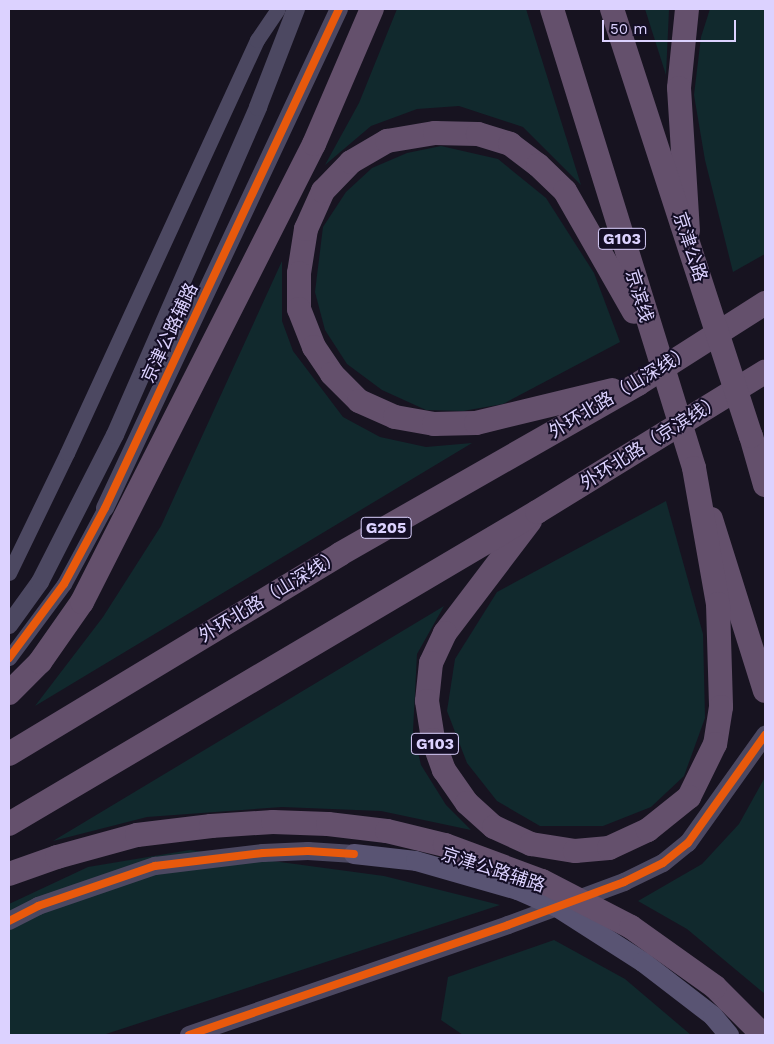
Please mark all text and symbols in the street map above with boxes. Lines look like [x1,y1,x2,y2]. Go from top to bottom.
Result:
scale bar [604,10,738,42]
text: 50 m [610,20,647,38]
street label: 京津公路 [669,209,711,285]
road number: G103 [597,225,647,252]
street label: 京滨线 [621,267,657,325]
street label: 京津公路辅路 [137,279,203,387]
street label: 外环北路（山深线） [545,341,695,443]
street label: 外环北路（京滨线） [577,390,725,494]
road number: G205 [360,514,412,542]
street label: 外环北路（山深线） [195,545,345,647]
road number: G103 [410,731,460,758]
street label: 京津公路辅路 [438,843,548,897]

